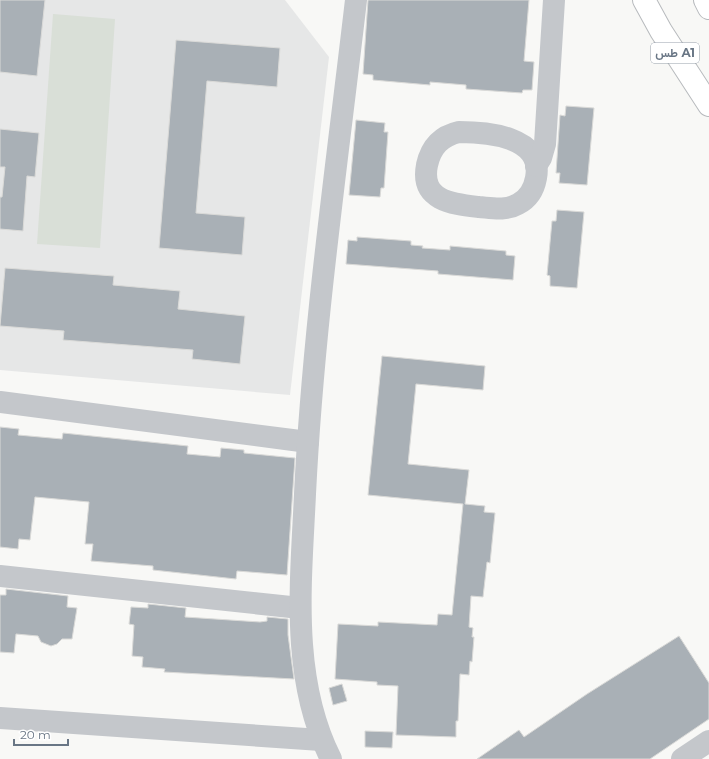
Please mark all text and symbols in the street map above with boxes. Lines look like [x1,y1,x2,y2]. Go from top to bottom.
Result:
road number: طس A1 [651,43,699,63]
scale bar [14,721,68,747]
text: 20 m [20,727,51,742]

